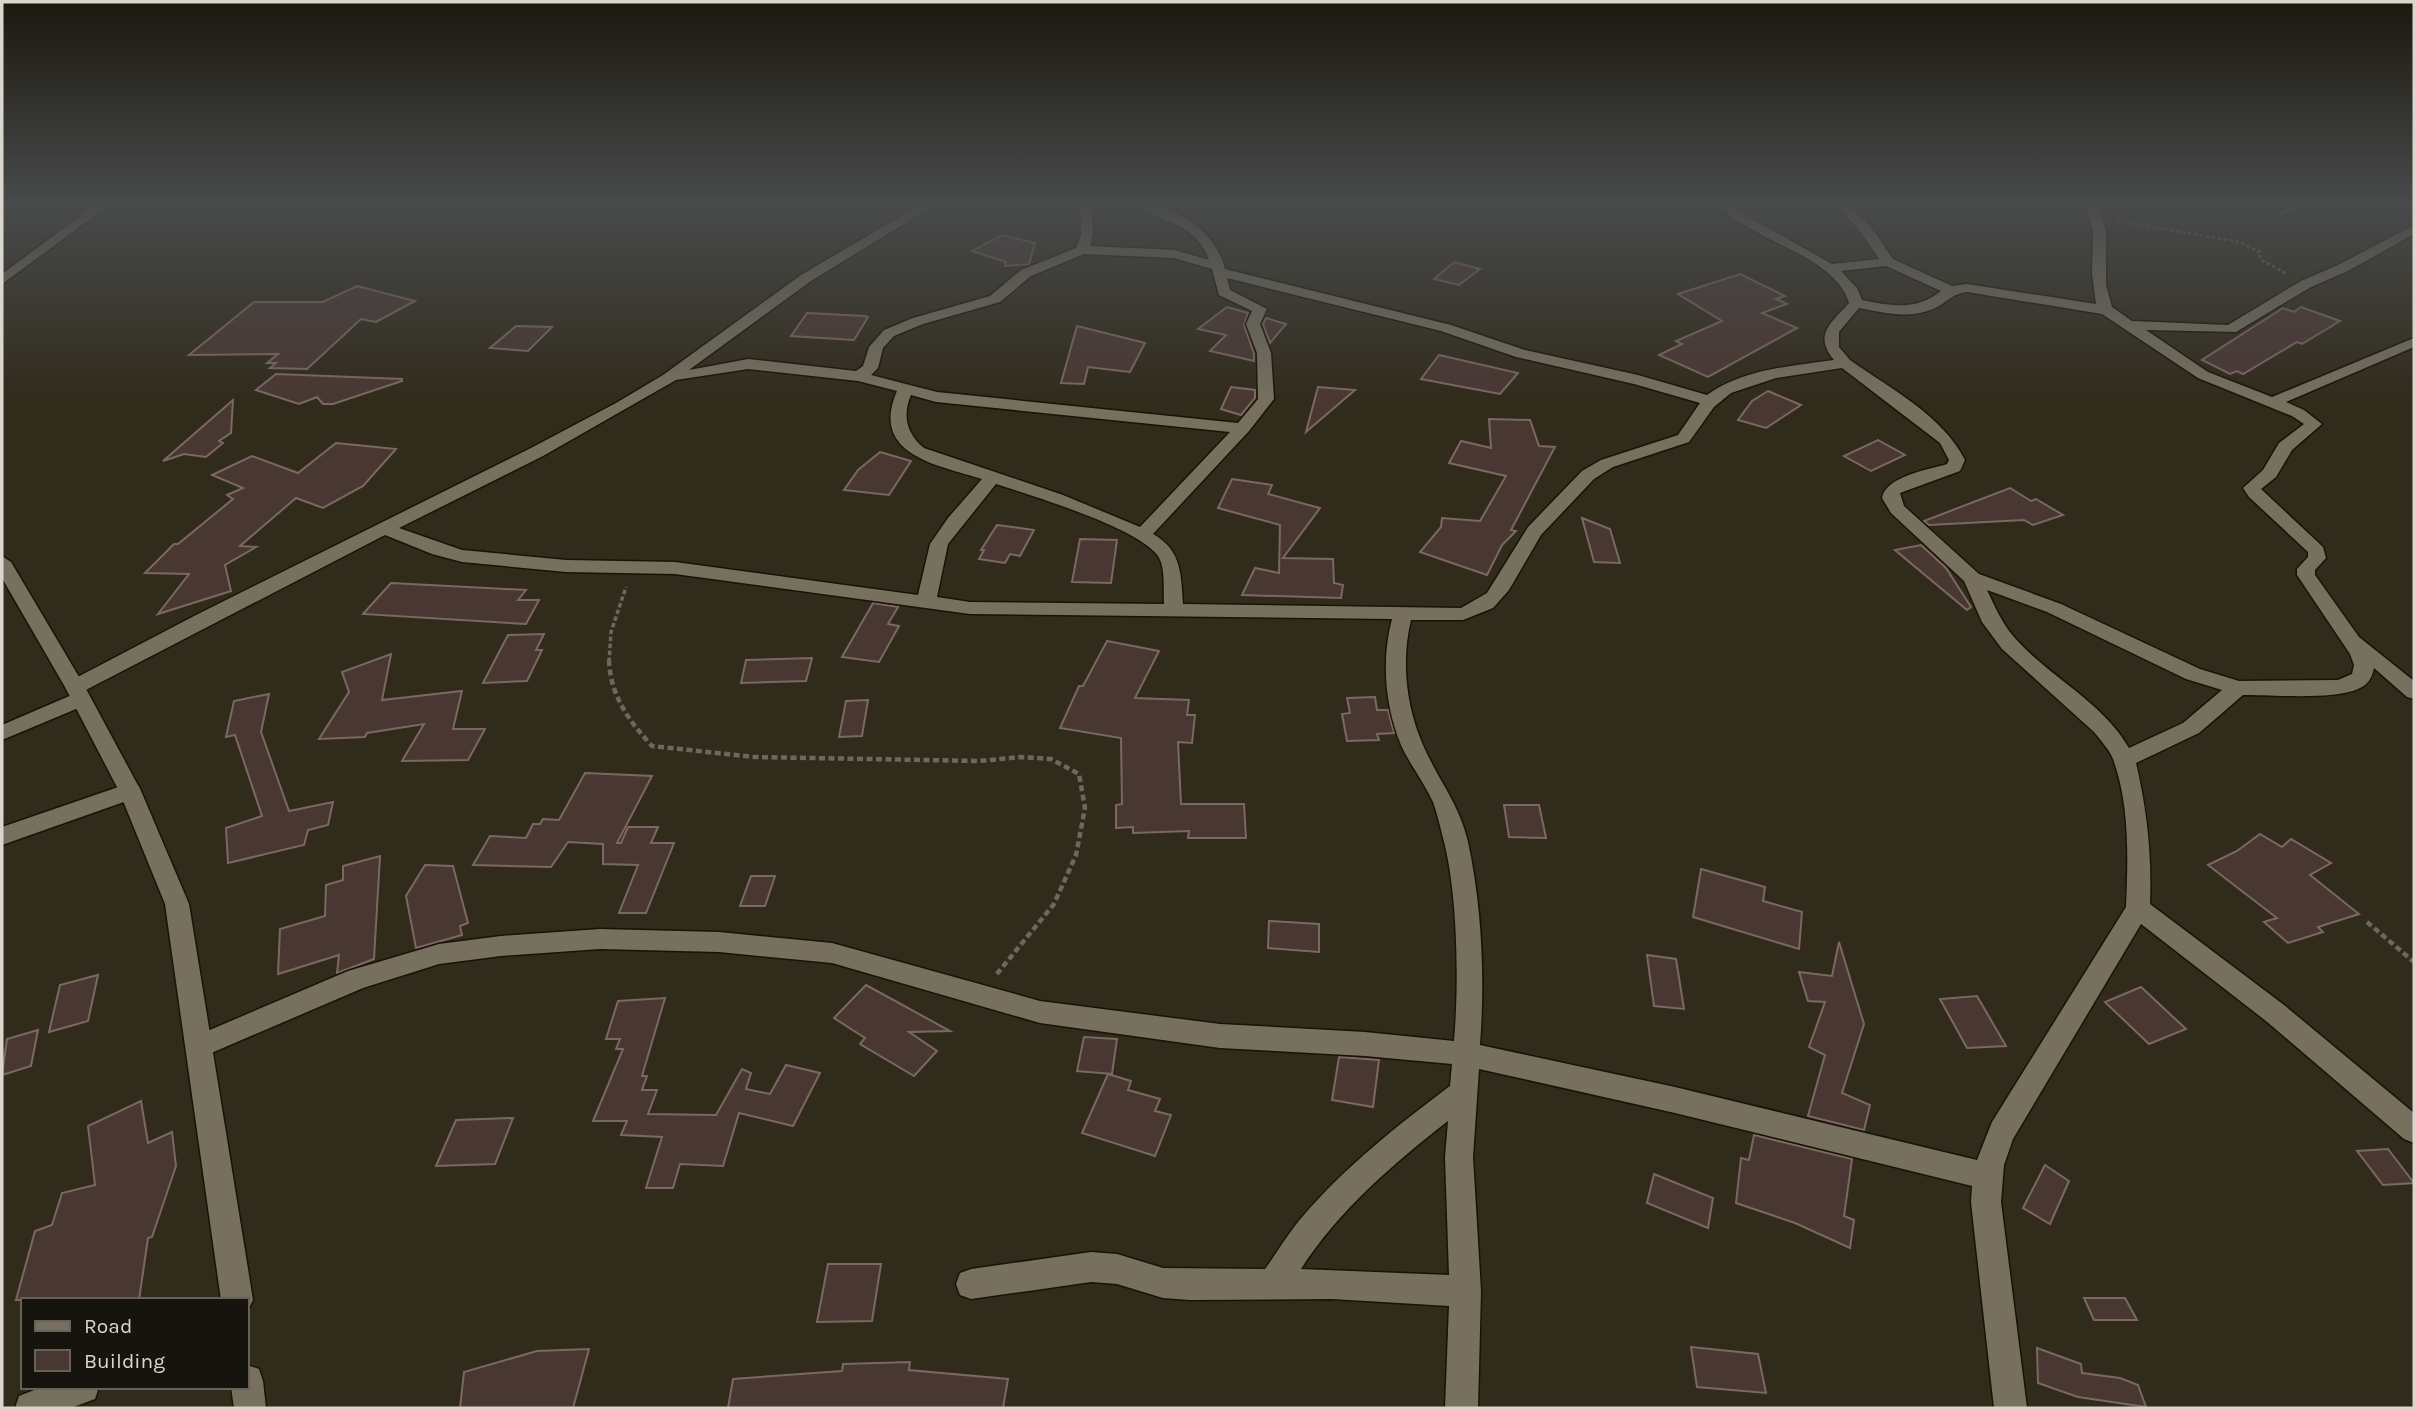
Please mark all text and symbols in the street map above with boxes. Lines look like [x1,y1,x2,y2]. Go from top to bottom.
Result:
legend [21,1298,248,1389]
text: Road [84,1314,132,1338]
text: Building [84,1349,165,1373]

